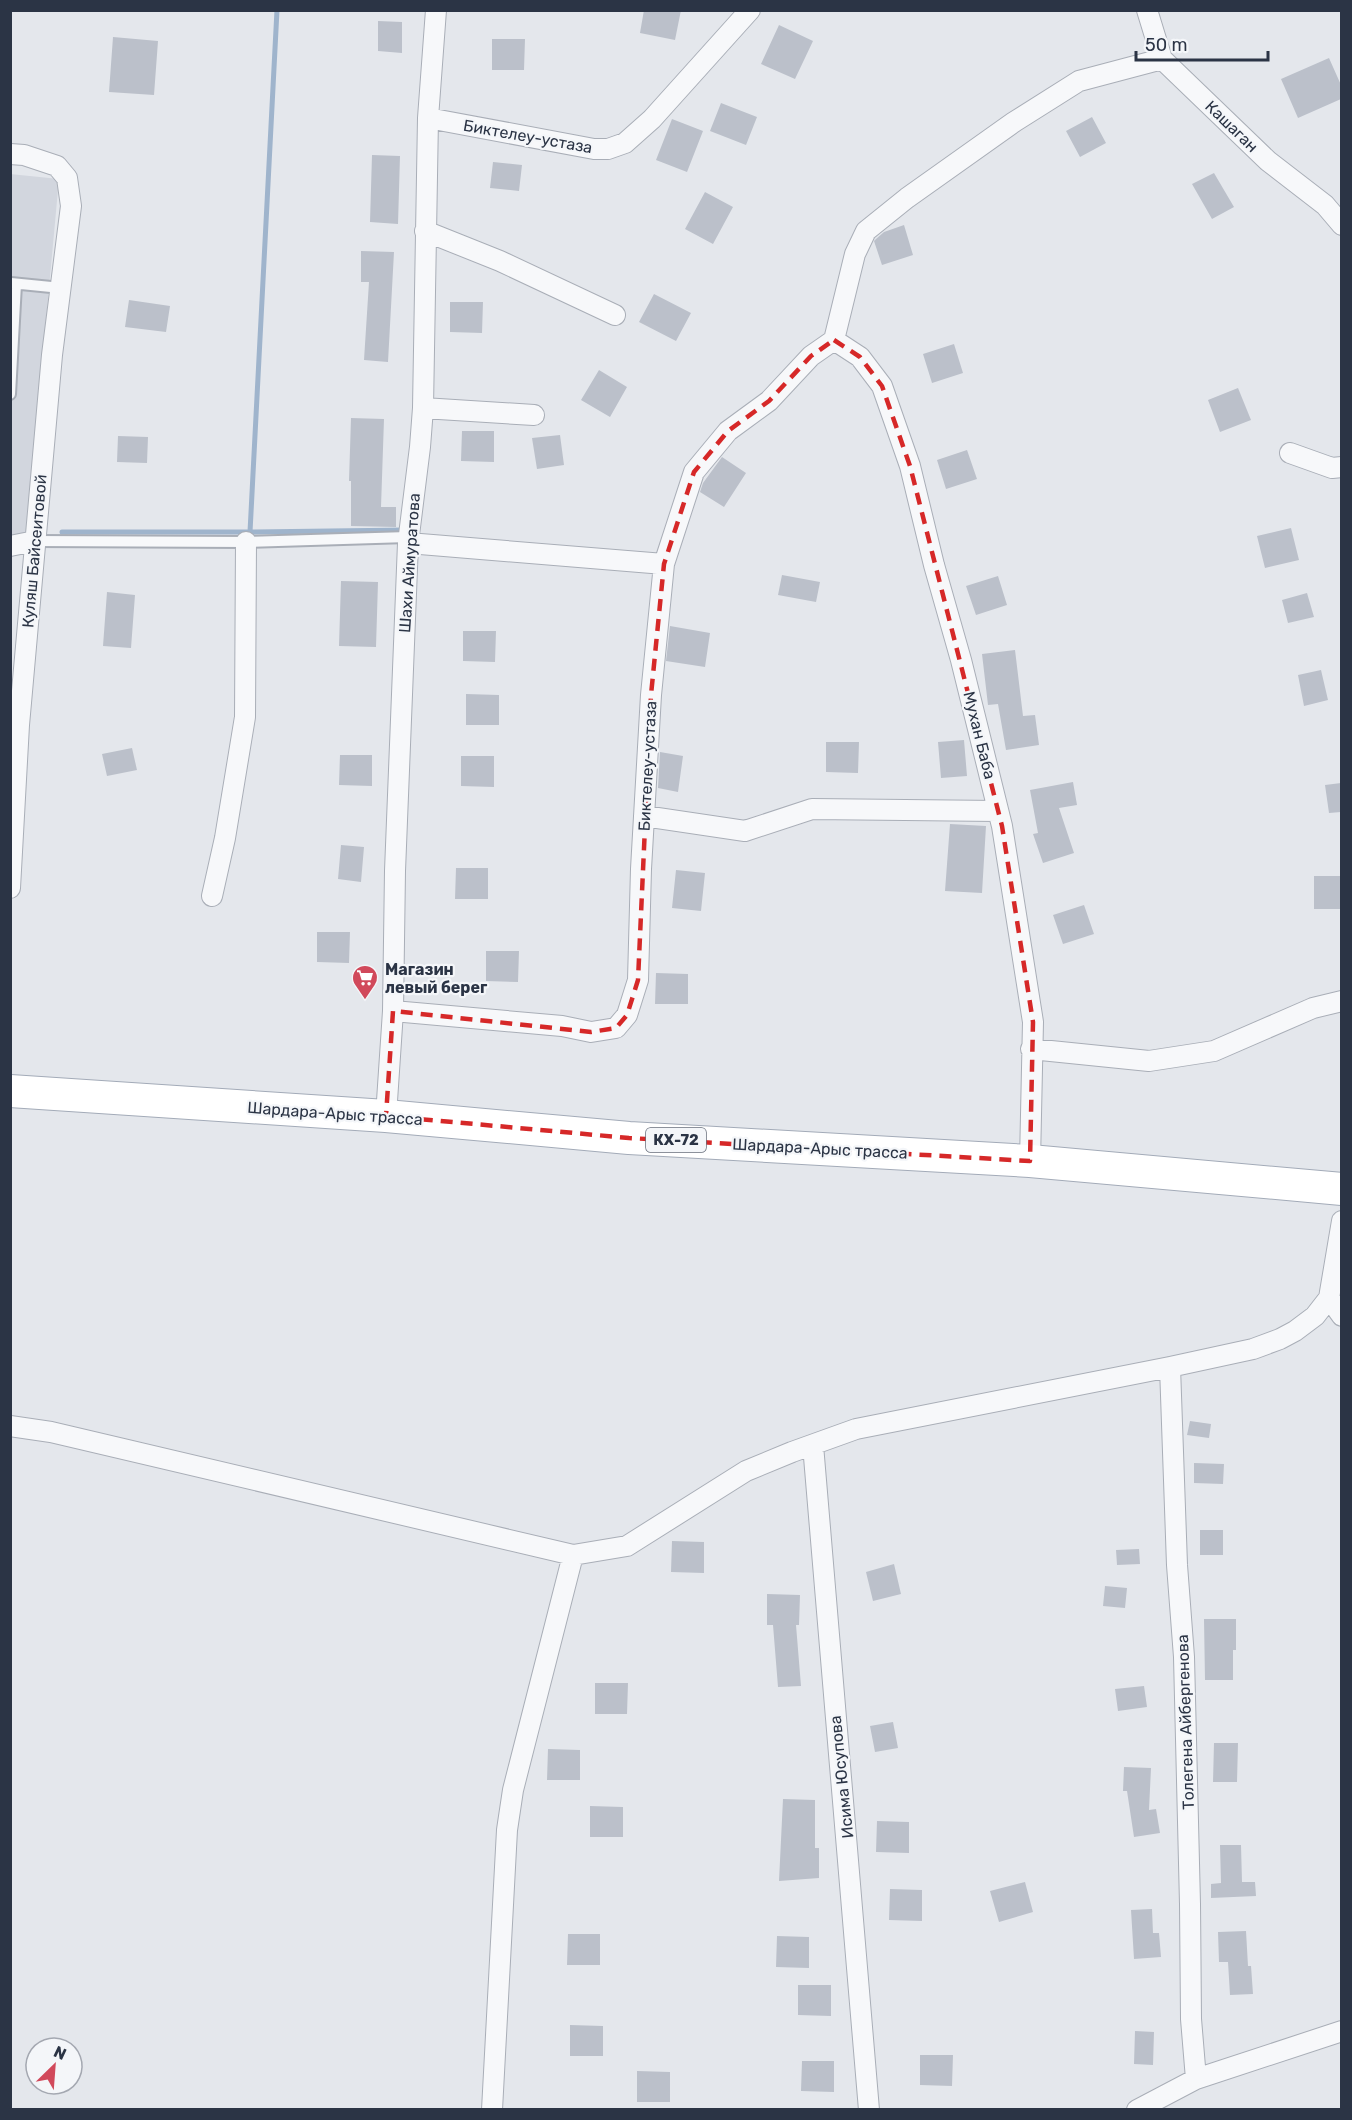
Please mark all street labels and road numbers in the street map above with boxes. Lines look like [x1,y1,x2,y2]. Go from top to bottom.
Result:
street label: Кашаган [1201,97,1262,156]
street label: Биктелеу-устаза [462,116,594,157]
street label: Куляш Байсеитовой [18,474,51,629]
street label: Шахи Аймуратова [395,492,424,634]
street label: Мухан Баба [959,689,1000,781]
street label: Биктелеу-устаза [635,700,660,832]
street label: Шардара-Арыс трасса [247,1098,423,1129]
road number: КХ-72 [646,1128,706,1152]
street label: Шардара-Арыс трасса [732,1134,908,1163]
street label: Толегена Айбергенова [1173,1634,1198,1810]
street label: Исима Юсупова [826,1715,857,1839]

